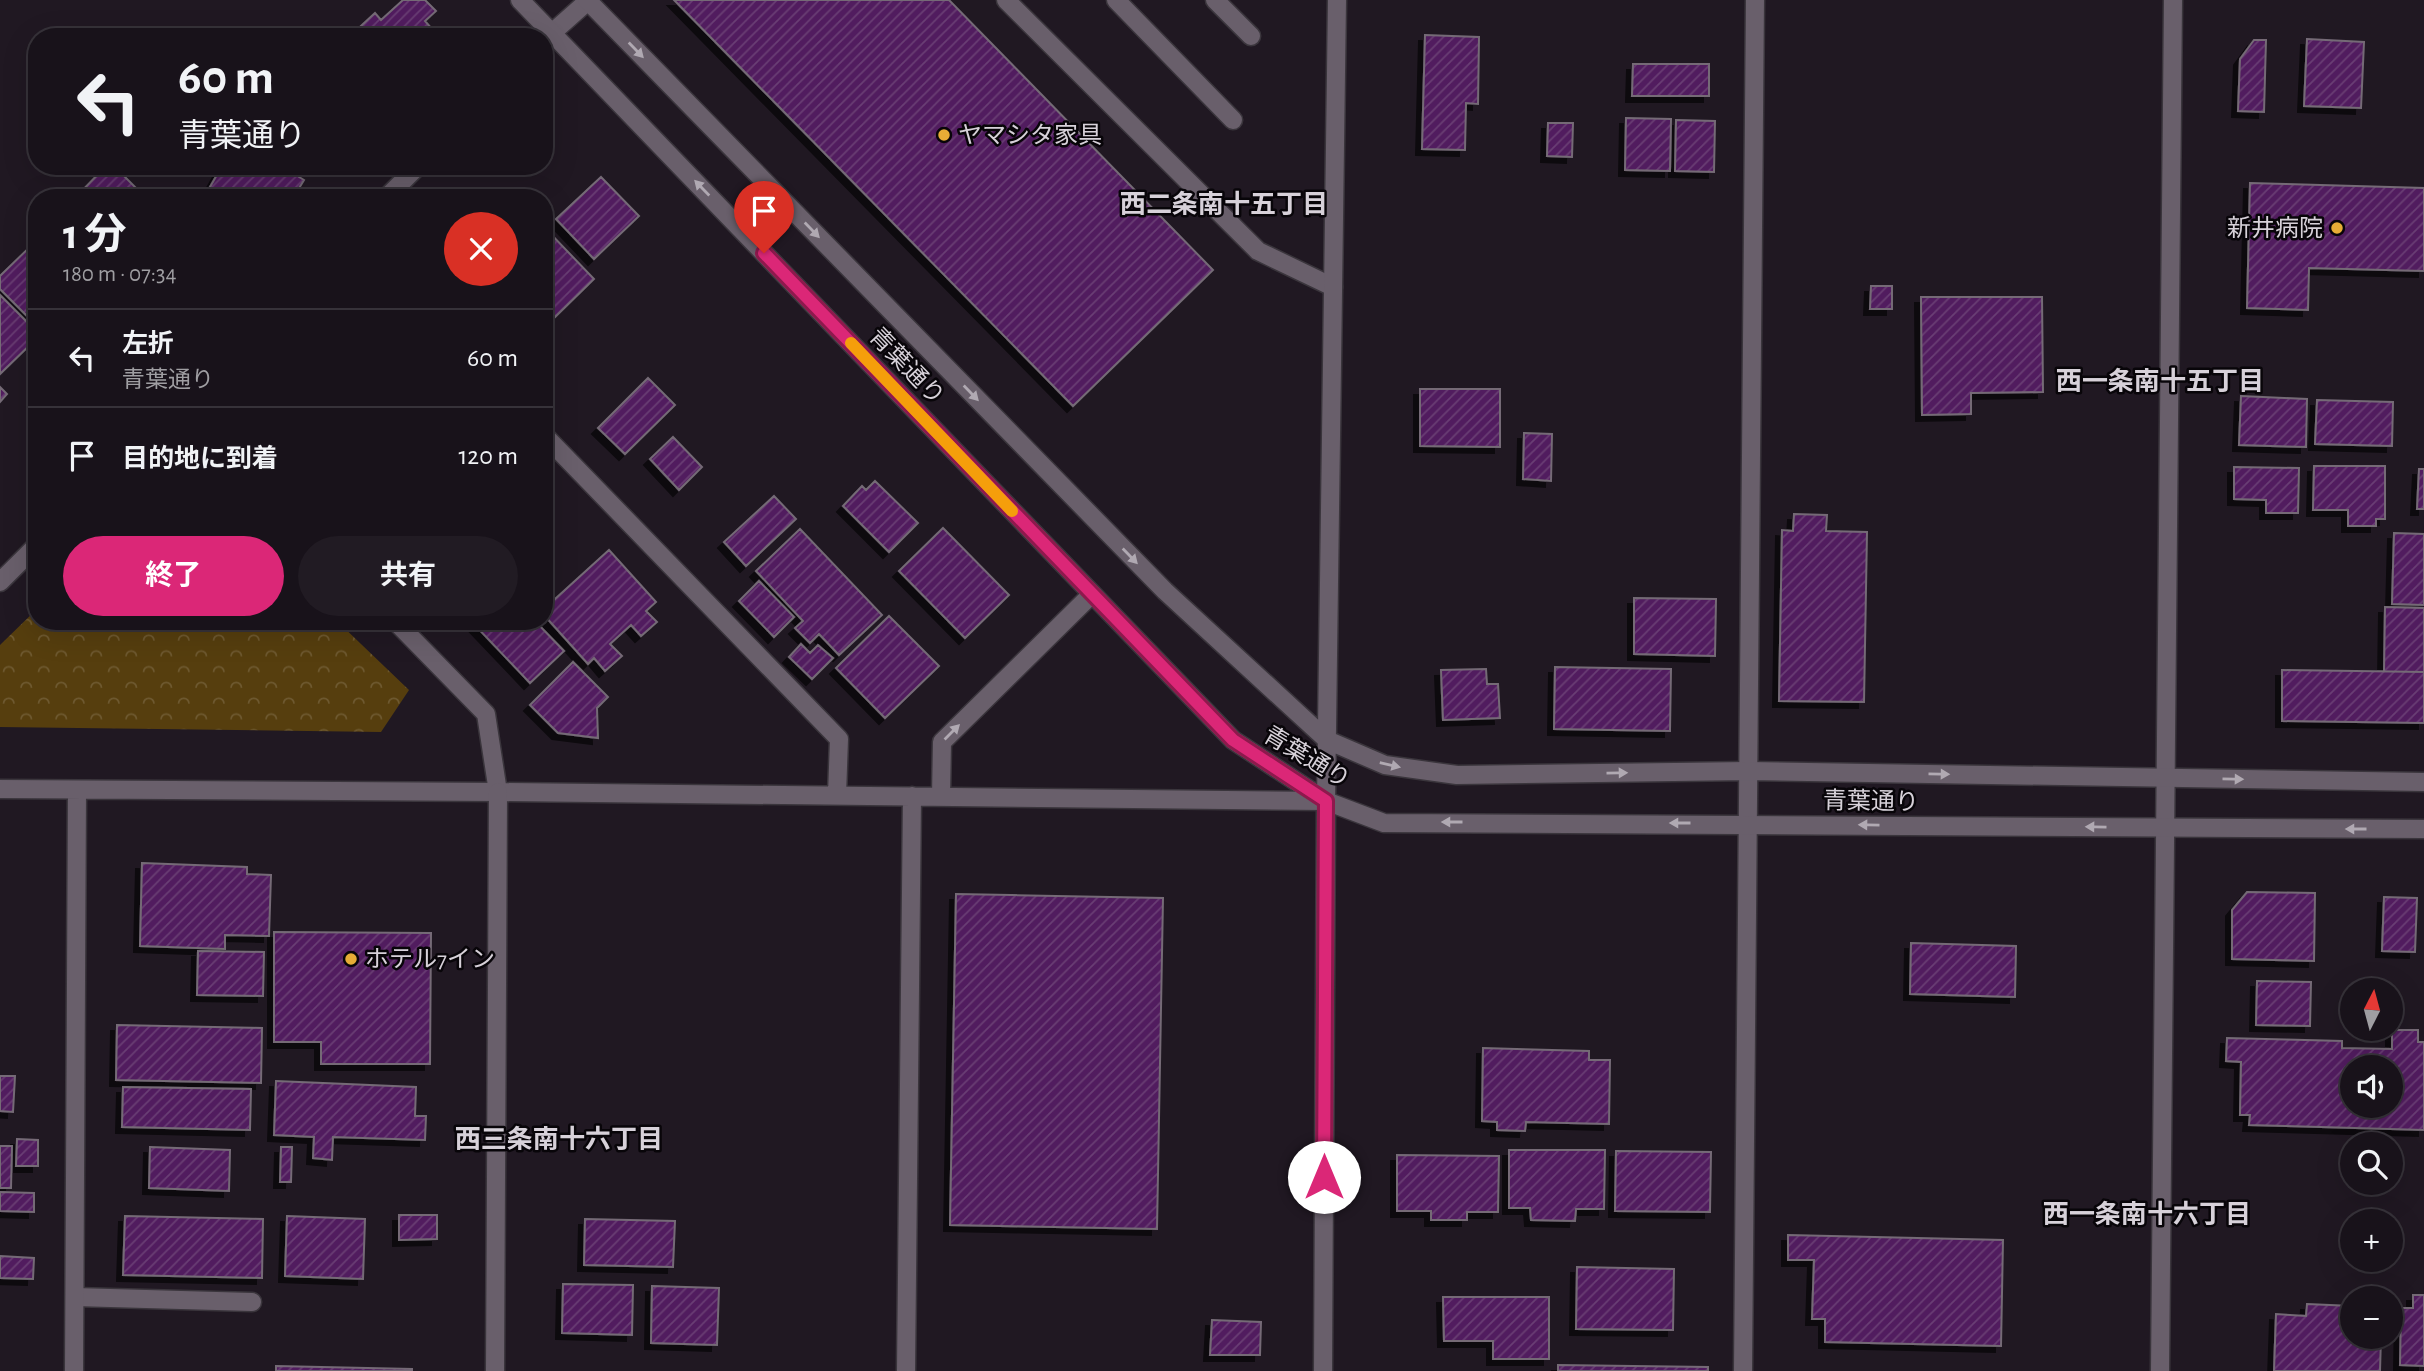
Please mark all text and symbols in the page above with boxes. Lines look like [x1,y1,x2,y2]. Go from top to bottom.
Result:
one-way arrow [627,41,643,58]
text: 60 m [178,54,274,103]
icon: left [63,56,154,147]
text: 青葉通り [178,120,306,152]
place label: ヤマシタ家具 [958,122,1102,148]
marker: ヤマシタ家具 [936,127,952,143]
one-way arrow [694,180,711,197]
pin [734,181,794,253]
district label: 西二条南十五丁目 [1120,190,1328,218]
icon: arrive [745,192,783,230]
button: close [444,212,518,286]
text: 1 分 [63,214,126,256]
place label: 新井病院 [2227,215,2323,241]
marker: 新井病院 [2329,220,2345,236]
one-way arrow [803,222,820,239]
text: 180 m · 07:34 [63,263,177,286]
street label: 青葉通り [864,322,950,410]
text: 左折 [122,331,174,357]
icon: left [63,339,101,377]
text: 60 m [467,345,518,371]
district label: 西一条南十五丁目 [2056,367,2264,395]
text: 青葉通り [122,369,214,392]
one-way arrow [963,385,979,401]
icon: arrive [63,437,101,475]
text: 120 m [458,443,518,469]
text: 目的地に到着 [122,446,278,472]
button: 終了 [63,536,284,616]
button: 共有 [298,536,518,616]
one-way arrow [1122,548,1138,564]
street label: 青葉通り [1259,721,1355,793]
one-way arrow [943,724,960,741]
one-way arrow [1379,759,1401,770]
one-way arrow [1606,767,1628,779]
one-way arrow [1928,768,1950,780]
one-way arrow [2222,773,2244,784]
street label: 青葉通り [1823,787,1919,815]
one-way arrow [1441,816,1463,828]
one-way arrow [1668,818,1690,829]
one-way arrow [1858,819,1880,831]
one-way arrow [2085,821,2107,833]
one-way arrow [2345,823,2367,835]
place label: ホテル7イン [365,948,495,972]
marker: ホテル7イン [343,951,359,967]
north arrow [2340,978,2403,1041]
map controls [2340,978,2403,1349]
button: sound [2340,1055,2403,1118]
district label: 西三条南十六丁目 [455,1125,663,1153]
button: search [2340,1132,2403,1195]
position arrow [1287,1140,1361,1214]
district label: 西一条南十六丁目 [2043,1200,2251,1228]
button: + [2340,1209,2403,1272]
button: − [2340,1286,2403,1349]

